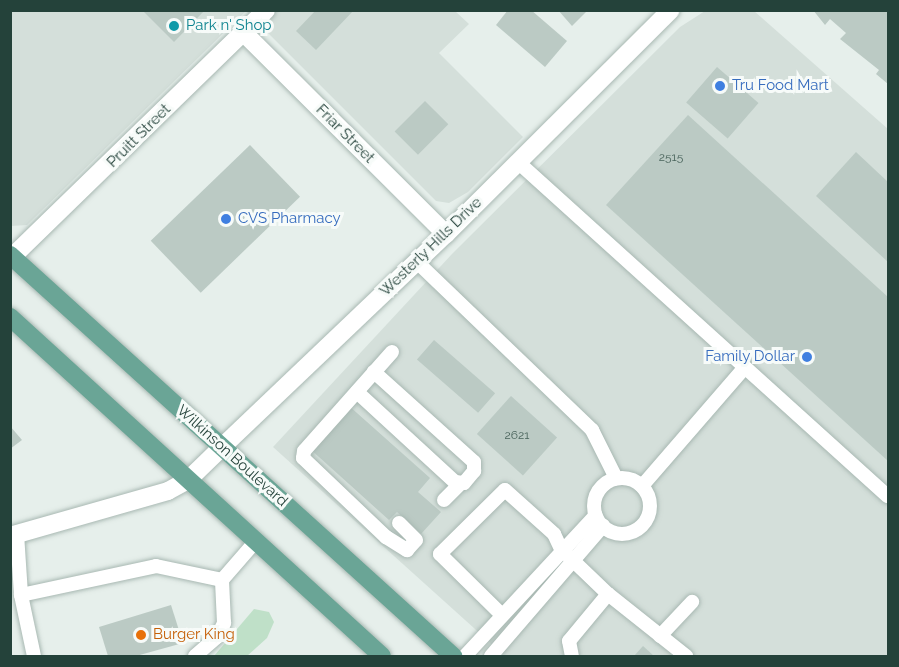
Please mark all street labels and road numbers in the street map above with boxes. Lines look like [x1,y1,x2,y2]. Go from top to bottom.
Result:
street label: Pruitt Street [104,101,174,171]
street label: Friar Street [312,101,378,167]
street label: Westerly Hills Drive [376,194,486,300]
street label: Wilkinson Boulevard [173,402,291,510]

